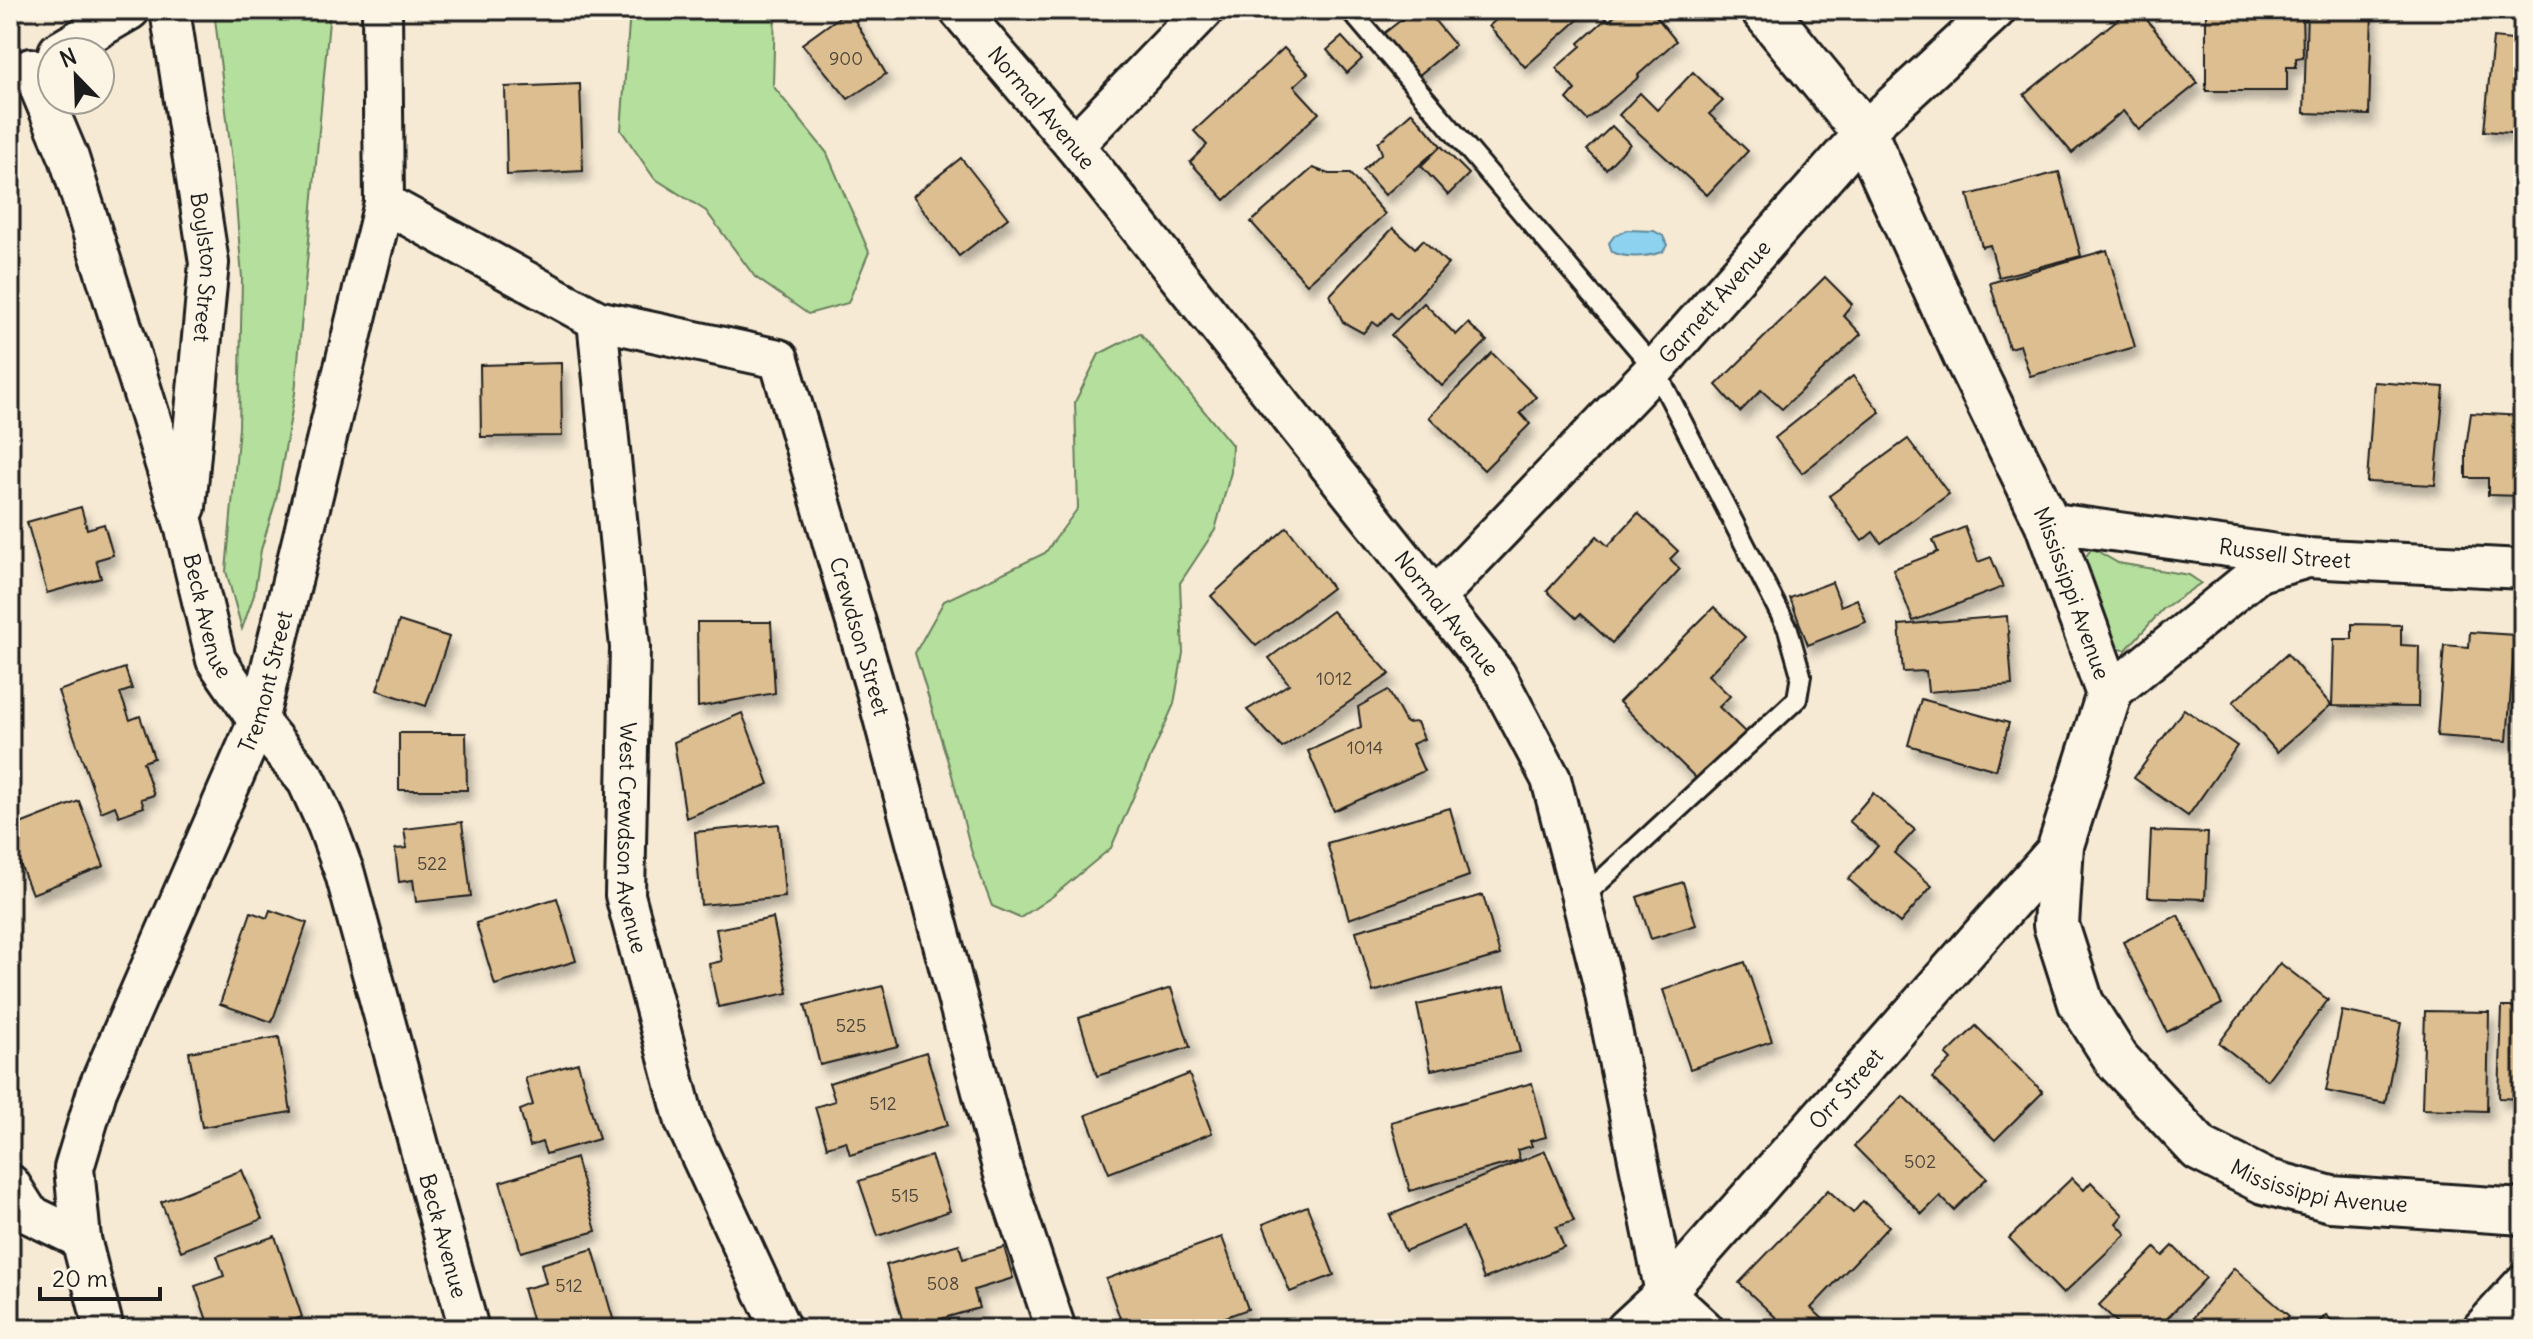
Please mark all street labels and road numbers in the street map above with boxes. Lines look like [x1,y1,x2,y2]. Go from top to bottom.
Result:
street label: Normal Avenue [982,40,1102,175]
street label: Boylston Street [184,190,223,343]
street label: Garnett Avenue [1652,234,1776,369]
street label: Mississippi Avenue [2028,502,2117,683]
street label: Russell Street [2217,532,2351,574]
street label: Normal Avenue [1389,545,1505,682]
street label: Beck Avenue [177,551,238,683]
street label: Crewdson Street [824,554,896,719]
street label: Tremont Street [232,608,298,757]
street label: West Crewdson Avenue [611,722,654,956]
street label: Orr Street [1802,1042,1889,1135]
street label: Mississippi Avenue [2226,1153,2409,1218]
street label: Beck Avenue [413,1170,474,1301]

